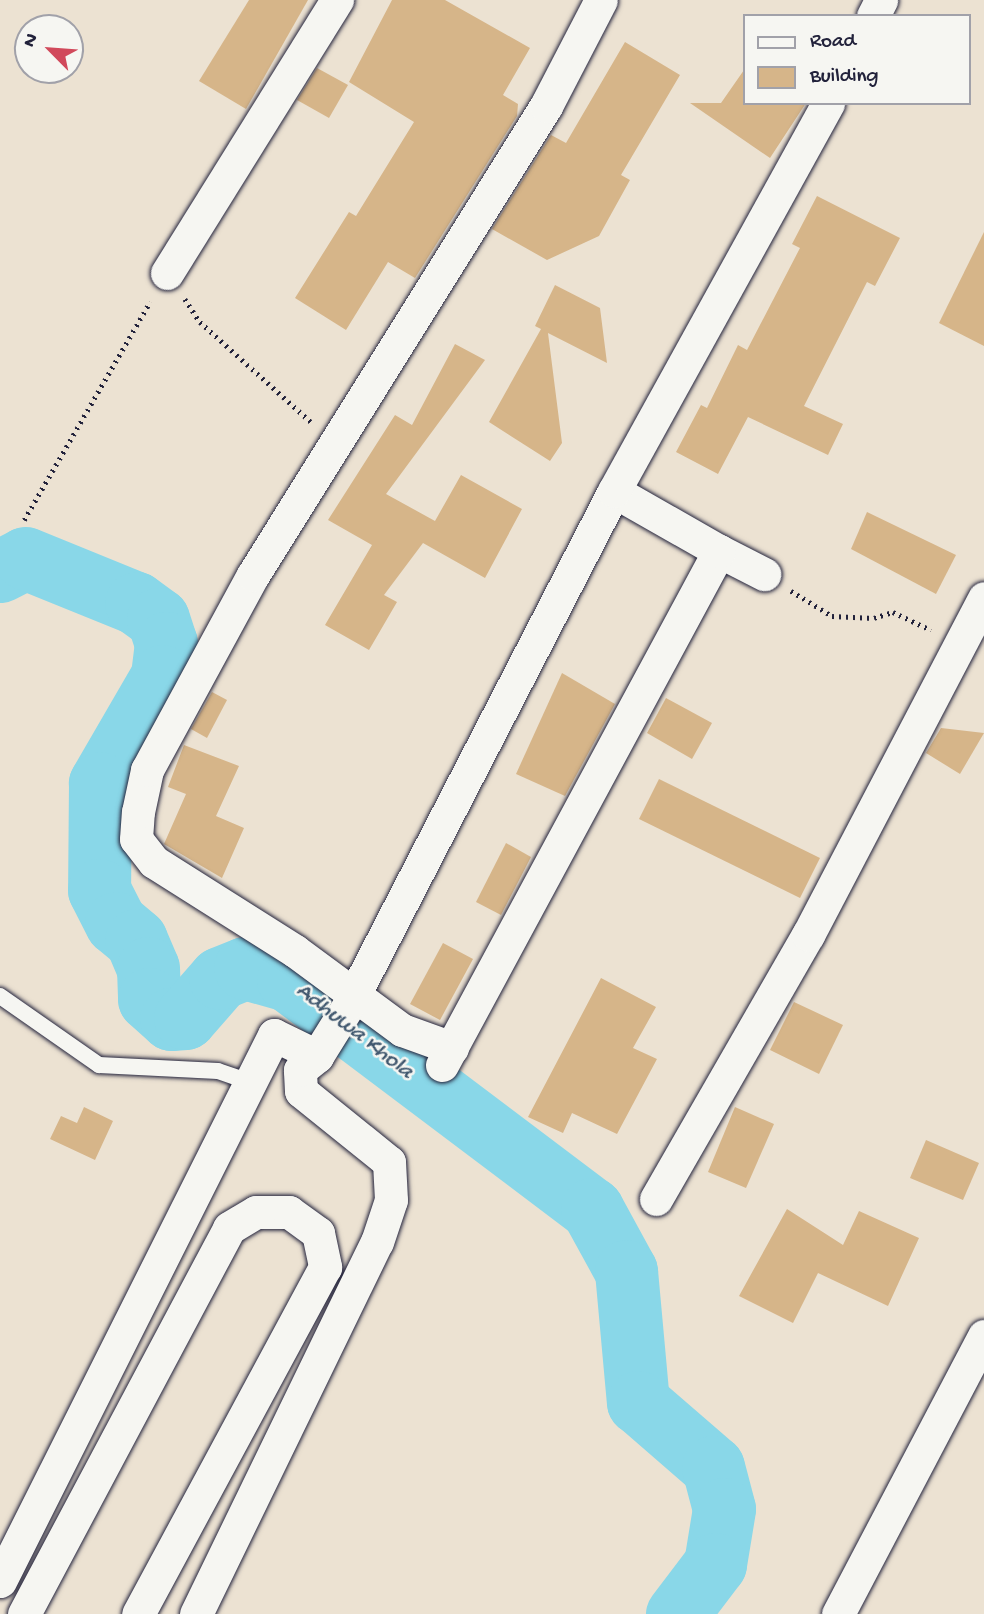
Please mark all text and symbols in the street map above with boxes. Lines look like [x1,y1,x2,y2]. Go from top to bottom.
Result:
north arrow [14,14,84,84]
legend [743,14,970,105]
text: N [18,30,44,51]
text: Road [810,30,856,55]
text: Building [810,65,879,90]
water label: Adhuwa Khola [290,978,418,1086]

